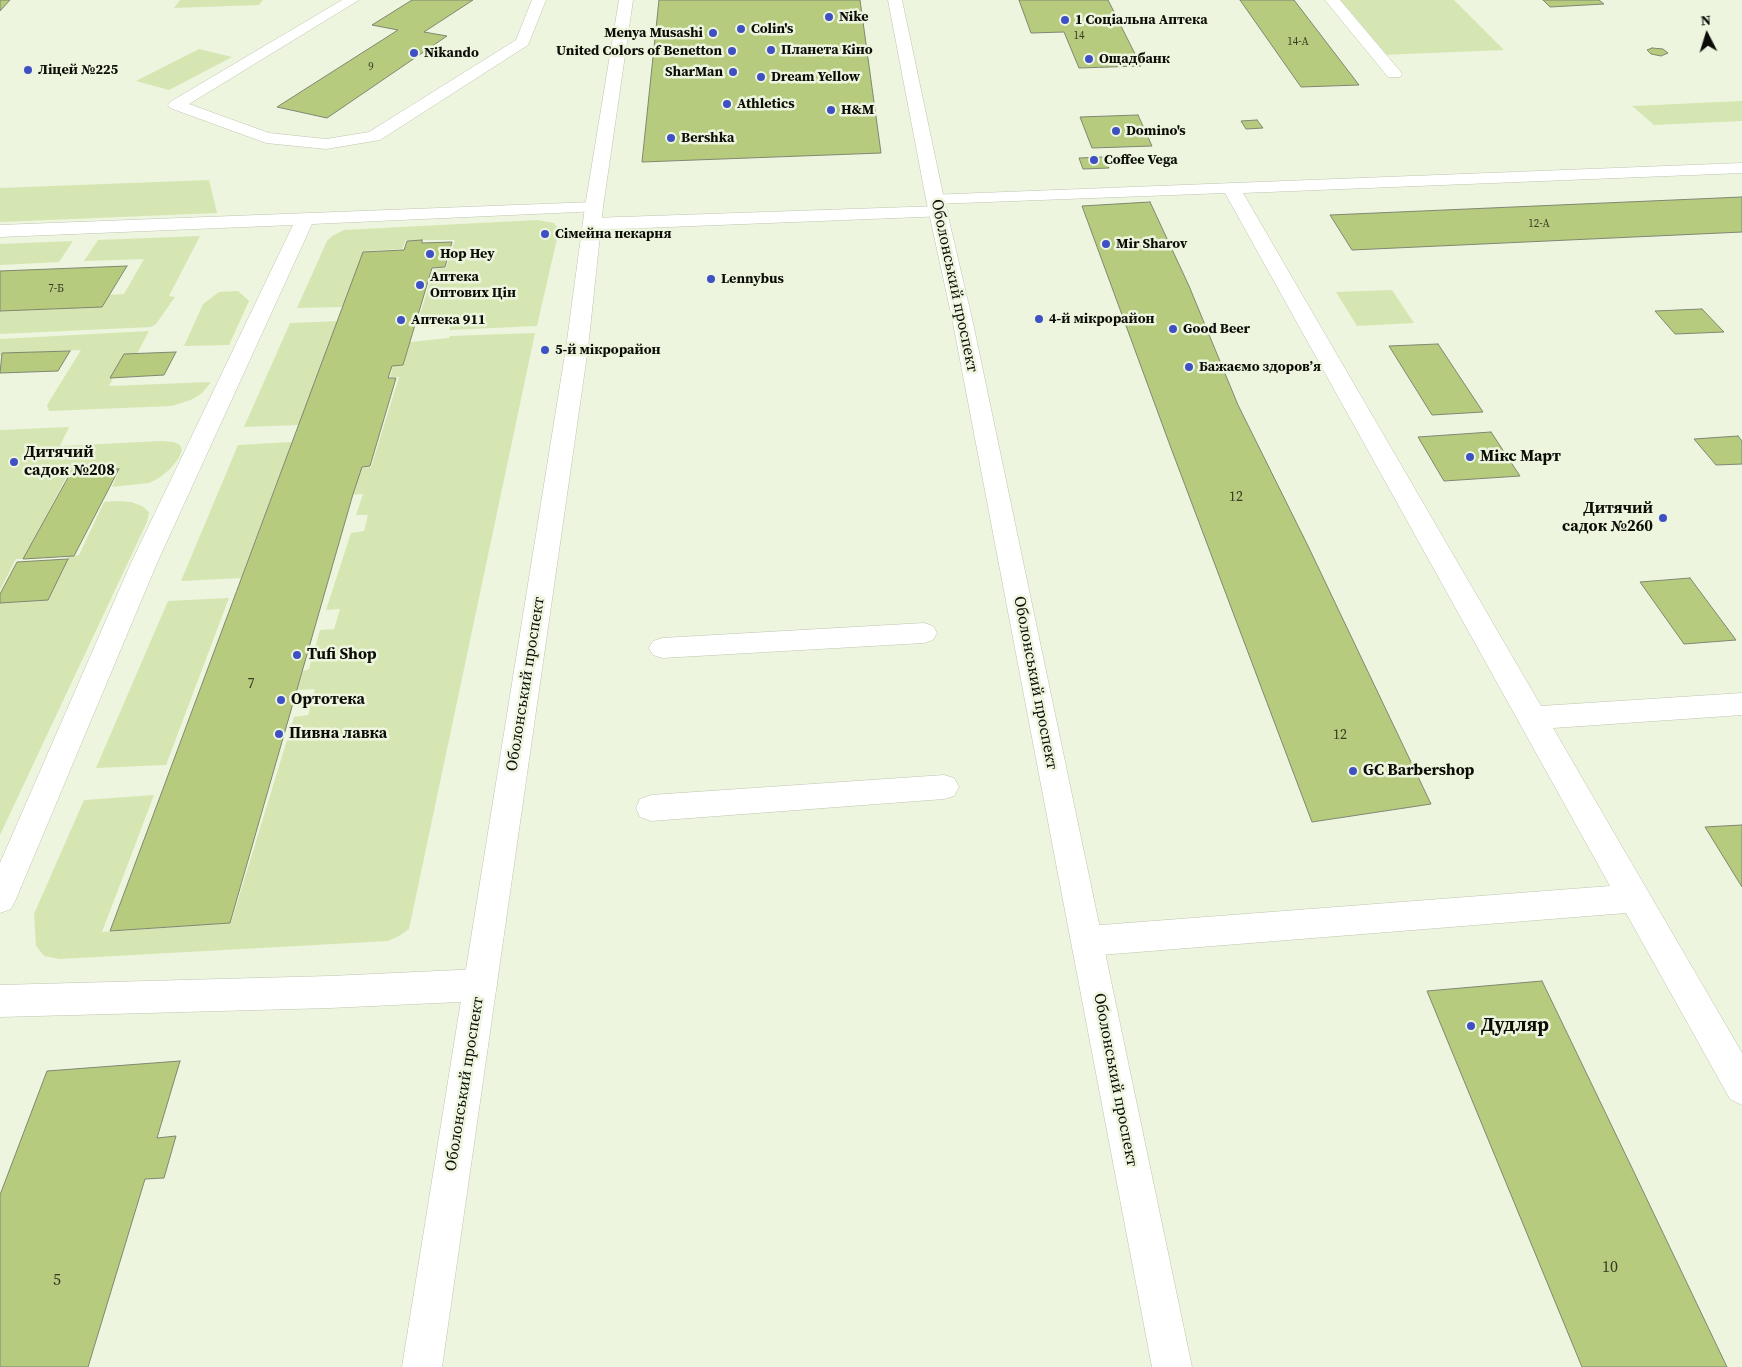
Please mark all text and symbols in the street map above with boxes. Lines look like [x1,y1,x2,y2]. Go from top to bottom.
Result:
place label: Nike [839,9,869,25]
north arrow [1682,10,1732,60]
text: N [1700,10,1712,30]
marker: Nike [823,11,835,23]
place label: 1 Соціальна Аптека [1075,12,1208,28]
marker: 1 Соціальна Аптека [1059,14,1071,26]
place label: Colin's [751,21,793,37]
marker: Colin's [735,23,747,35]
place label: Menya Musashi [604,25,703,41]
marker: Menya Musashi [707,27,719,39]
house number: 14 [1074,29,1084,43]
house number: 14-А [1287,35,1309,49]
place label: Планета Кіно [781,42,873,58]
place label: United Colors of Benetton [556,43,722,59]
marker: Планета Кіно [765,44,777,56]
place label: Nikando [424,45,479,61]
marker: United Colors of Benetton [726,45,738,57]
marker: Nikando [408,47,420,59]
place label: Ощадбанк [1099,51,1170,67]
marker: Ощадбанк [1083,53,1095,65]
house number: 9 [368,60,374,74]
place label: Ліцей №225 [38,62,118,78]
marker: Ліцей №225 [22,64,34,76]
place label: SharMan [665,64,723,80]
marker: SharMan [727,66,739,78]
place label: Dream Yellow [771,69,860,85]
marker: Dream Yellow [755,71,767,83]
place label: Athletics [737,96,795,112]
marker: Athletics [721,98,733,110]
place label: H&M [841,102,874,118]
marker: H&M [825,104,837,116]
place label: Domino's [1126,123,1186,139]
marker: Domino's [1110,125,1122,137]
place label: Bershka [681,130,734,146]
marker: Bershka [665,132,677,144]
place label: Coffee Vega [1104,152,1178,168]
marker: Coffee Vega [1088,154,1100,166]
street label: Оболонський проспект [926,198,982,374]
house number: 12-А [1528,217,1550,231]
place label: Сімейна пекарня [555,226,671,242]
marker: Сімейна пекарня [539,228,551,240]
place label: Mir Sharov [1116,236,1187,252]
marker: Mir Sharov [1100,238,1112,250]
place label: Hop Hey [440,246,495,262]
marker: Hop Hey [424,248,436,260]
place label: Аптека Оптових Цін [430,269,516,302]
place label: Lennybus [721,271,784,287]
marker: Lennybus [705,273,717,285]
marker: Аптека Оптових Цін [414,279,426,291]
house number: 7-Б [48,282,64,296]
place label: 4-й мікрорайон [1049,311,1155,327]
place label: Аптека 911 [411,312,486,328]
marker: 4-й мікрорайон [1033,313,1045,325]
marker: Аптека 911 [395,314,407,326]
place label: Good Beer [1183,321,1250,337]
marker: Good Beer [1167,323,1179,335]
place label: 5-й мікрорайон [555,342,661,358]
marker: 5-й мікрорайон [539,344,551,356]
place label: Бажаємо здоровʼя [1199,359,1321,375]
marker: Бажаємо здоровʼя [1183,361,1195,373]
place label: Дитячий садок №208 [24,443,115,481]
place label: Мікс Март [1480,447,1561,467]
marker: Мікс Март [1464,451,1476,463]
marker: Дитячий садок №208 [8,456,20,468]
house number: 12 [1229,489,1243,505]
place label: Дитячий садок №260 [1562,499,1653,537]
marker: Дитячий садок №260 [1657,512,1669,524]
street label: Оболонський проспект [503,595,549,773]
street label: Оболонський проспект [1009,595,1061,771]
place label: Tufi Shop [307,645,377,665]
marker: Tufi Shop [291,649,303,661]
house number: 7 [248,676,254,692]
place label: Ортотека [291,690,365,710]
marker: Ортотека [275,694,287,706]
place label: Пивна лавка [289,724,387,744]
house number: 12 [1333,727,1347,743]
marker: Пивна лавка [273,728,285,740]
place label: GC Barbershop [1363,761,1474,781]
marker: GC Barbershop [1347,765,1359,777]
street label: Оболонський проспект [1089,992,1141,1168]
street label: Оболонський проспект [442,995,488,1173]
place label: Дудляр [1481,1015,1549,1037]
marker: Дудляр [1465,1020,1477,1032]
house number: 10 [1602,1258,1618,1278]
house number: 5 [53,1271,61,1291]

